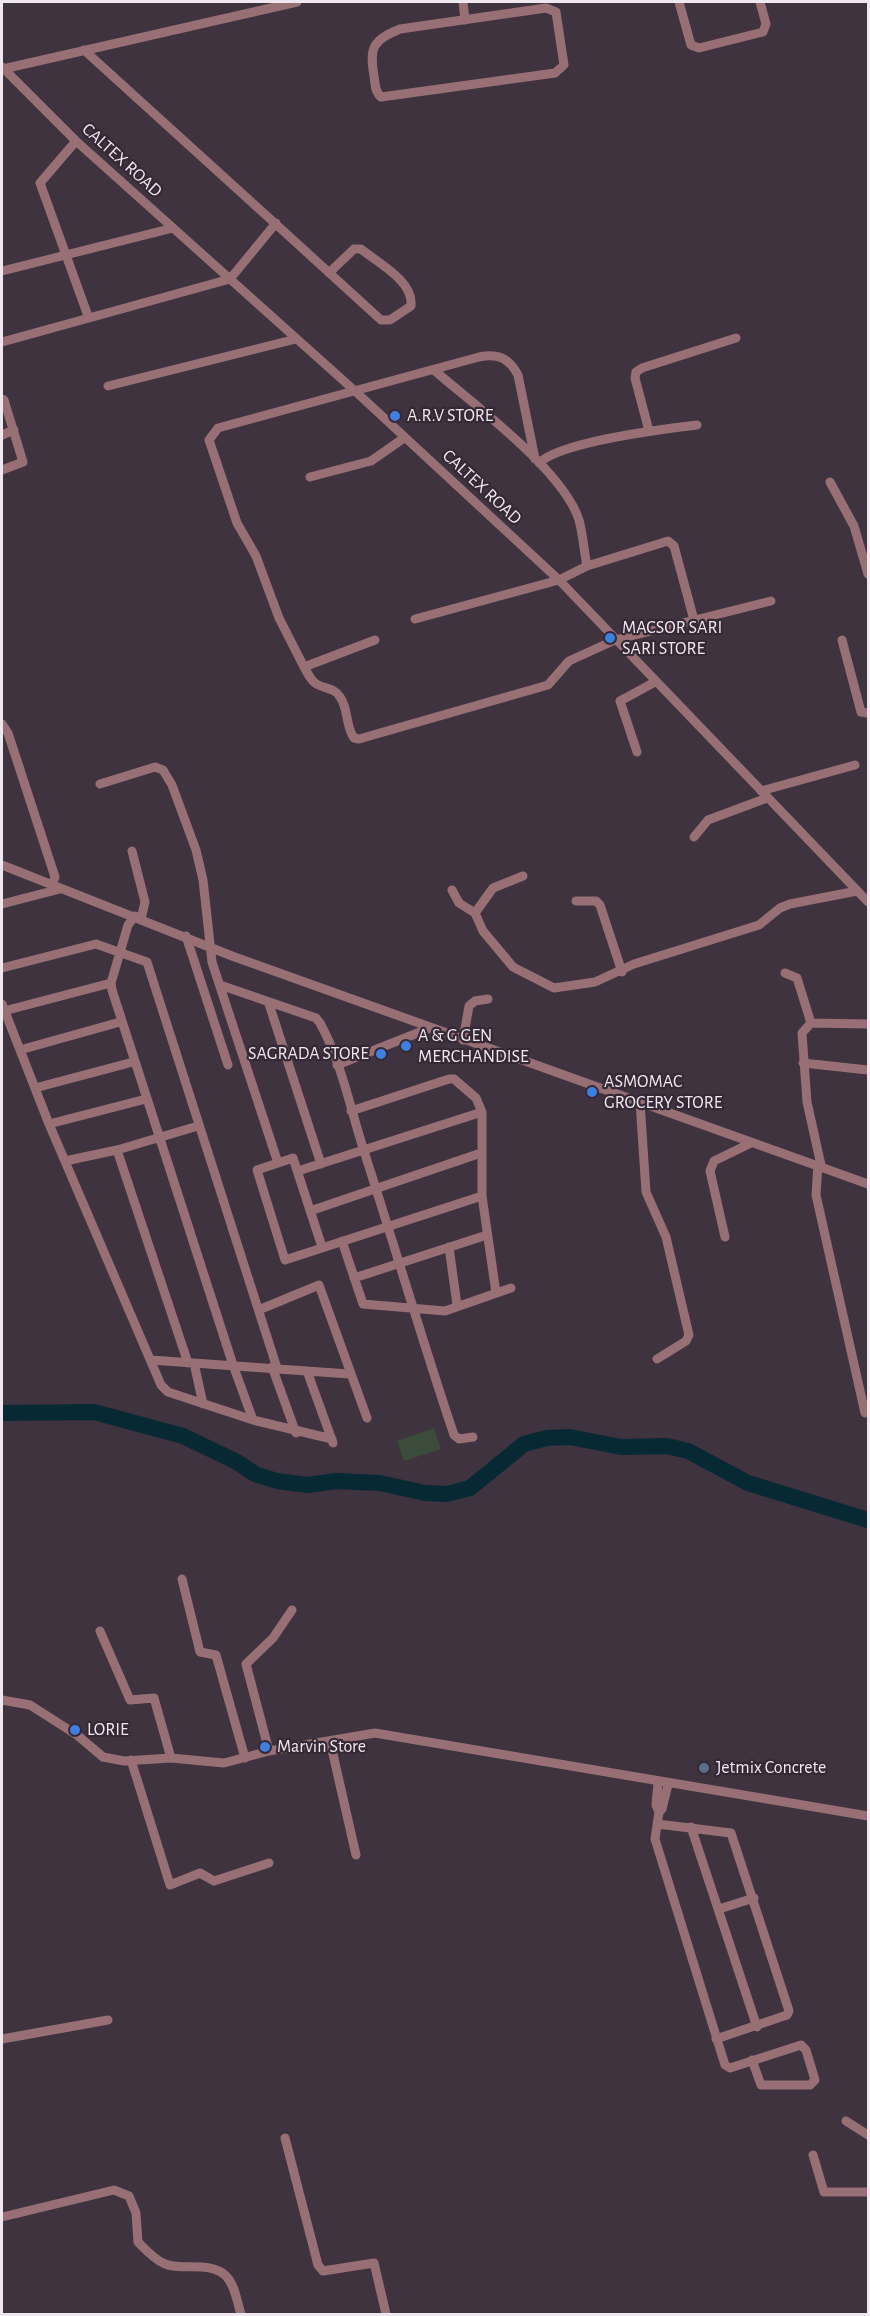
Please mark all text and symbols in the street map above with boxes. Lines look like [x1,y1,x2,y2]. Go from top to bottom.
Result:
street label: CALTEX ROAD [77,118,167,202]
place label: A.R.V STORE [407,405,494,427]
marker: A.R.V STORE [388,409,402,423]
street label: CALTEX ROAD [438,445,526,529]
place label: MACSOR SARI SARI STORE [622,617,722,660]
marker: MACSOR SARI SARI STORE [603,631,617,645]
place label: A & G GEN MERCHANDISE [418,1025,529,1068]
marker: A & G GEN MERCHANDISE [399,1039,413,1053]
place label: SAGRADA STORE [248,1043,369,1065]
marker: SAGRADA STORE [374,1047,388,1061]
place label: ASMOMAC GROCERY STORE [604,1071,722,1114]
marker: ASMOMAC GROCERY STORE [585,1085,599,1099]
place label: LORIE [87,1719,129,1741]
marker: LORIE [68,1723,82,1737]
place label: Marvin Store [277,1736,366,1758]
marker: Marvin Store [258,1740,272,1754]
place label: Jetmix Concrete [716,1757,826,1779]
marker: Jetmix Concrete [697,1761,711,1775]

